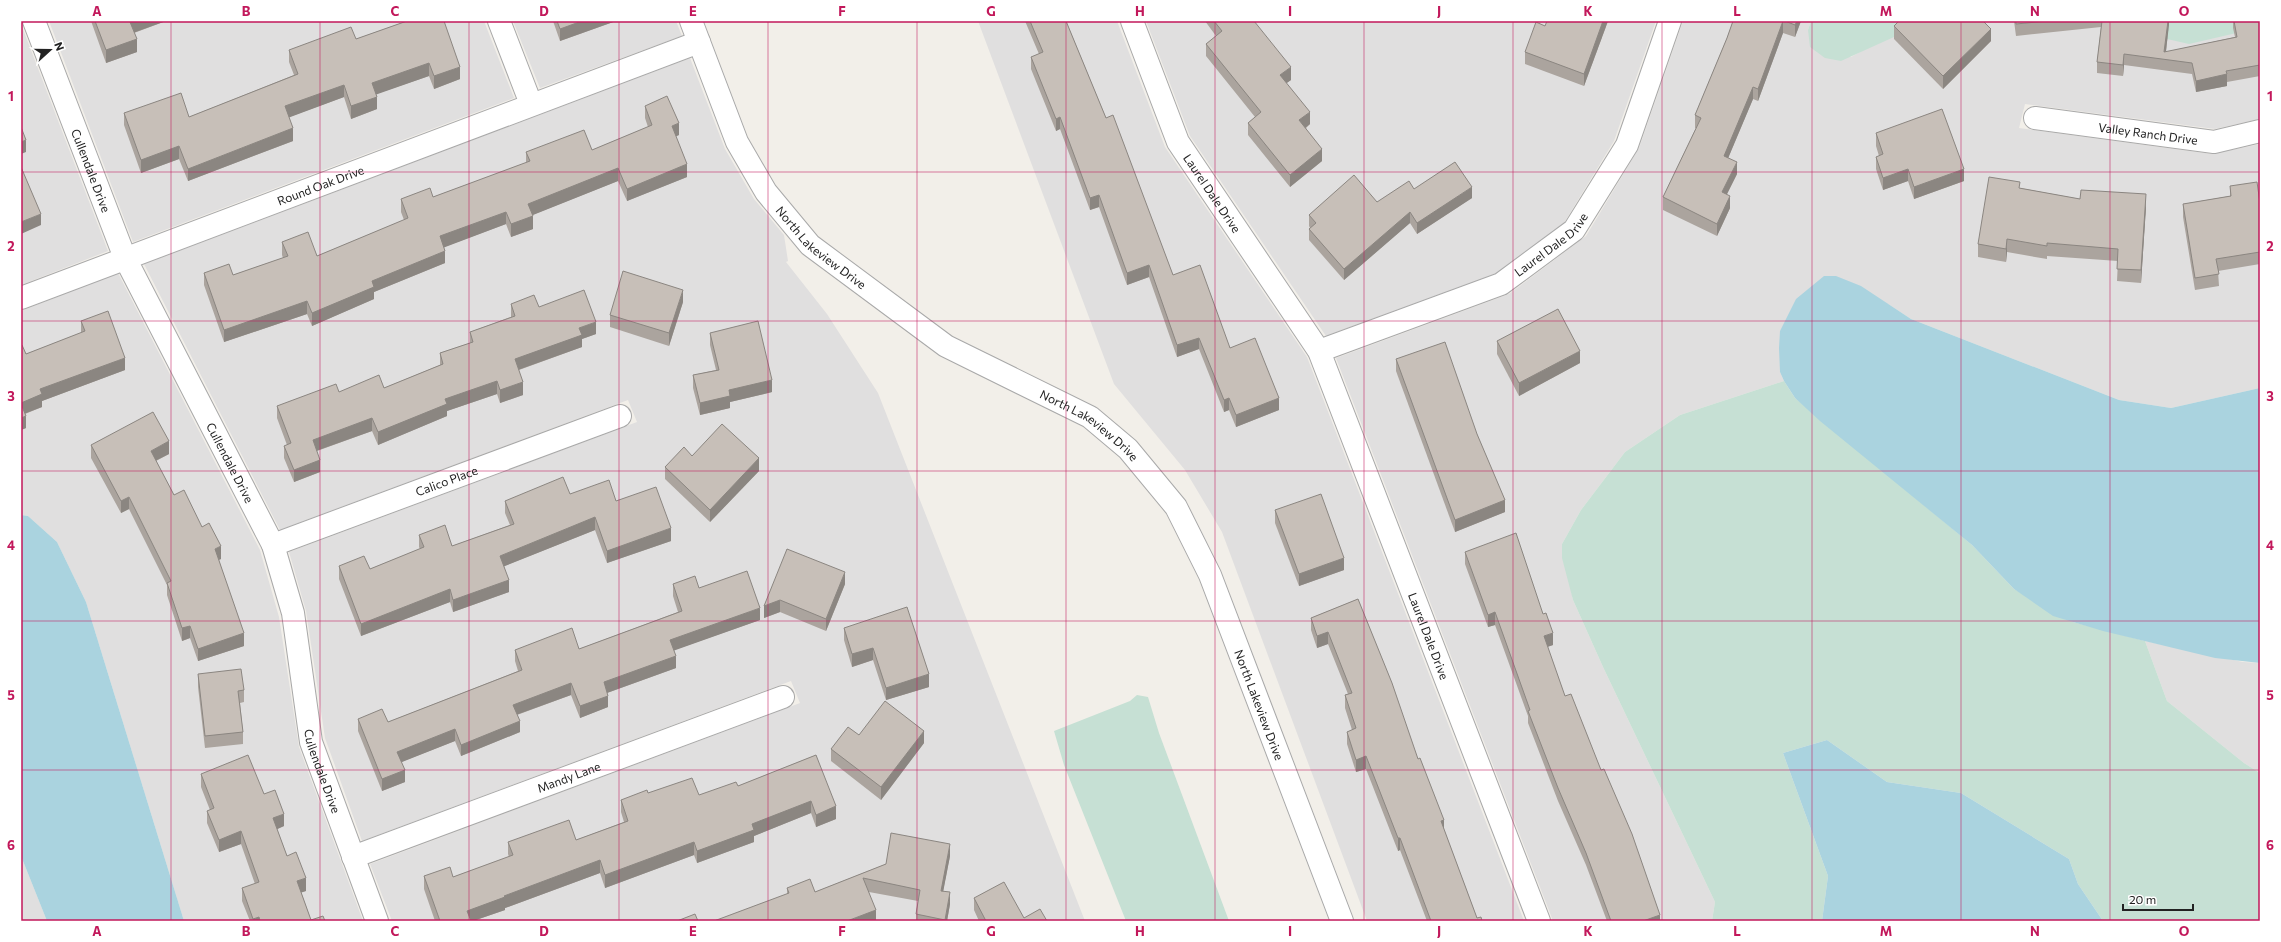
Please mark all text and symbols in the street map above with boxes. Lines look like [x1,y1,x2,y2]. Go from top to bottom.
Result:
text: A [92,3,102,19]
text: B [242,3,251,19]
text: C [391,3,400,19]
text: D [539,3,549,19]
text: E [689,3,697,19]
text: F [838,3,846,19]
text: G [986,3,996,19]
text: H [1135,3,1145,19]
text: I [1288,3,1292,19]
text: J [1437,3,1441,19]
text: K [1583,3,1593,19]
text: L [1733,3,1741,19]
text: M [1880,3,1892,19]
text: N [2030,3,2040,19]
text: O [2179,3,2190,19]
north arrow [30,30,70,70]
text: N [52,40,67,52]
text: 1 [8,88,14,104]
text: 1 [2267,88,2273,104]
street label: Valley Ranch Drive [2097,120,2199,147]
street label: Cullendale Drive [69,127,114,214]
street label: Laurel Dale Drive [1181,151,1244,235]
street label: Round Oak Drive [275,162,366,208]
street label: North Lakeview Drive [774,203,869,291]
street label: Laurel Dale Drive [1511,210,1590,279]
text: 2 [7,238,15,254]
text: 2 [2266,238,2274,254]
street label: North Lakeview Drive [1038,387,1142,463]
text: 3 [7,388,15,404]
text: 3 [2266,388,2274,404]
street label: Cullendale Drive [204,420,257,505]
street label: Calico Place [413,463,479,498]
text: 4 [7,537,15,553]
text: 4 [2266,537,2274,553]
street label: Laurel Dale Drive [1406,590,1452,681]
street label: North Lakeview Drive [1232,648,1287,762]
text: 5 [7,687,15,703]
text: 5 [2266,687,2274,703]
street label: Cullendale Drive [302,728,344,815]
street label: Mandy Lane [535,759,602,795]
text: 6 [7,837,15,853]
text: 6 [2266,837,2274,853]
scale bar [2123,886,2193,912]
text: 20 m [2129,892,2156,906]
text: A [92,923,102,939]
text: B [242,923,251,939]
text: C [391,923,400,939]
text: D [539,923,549,939]
text: E [689,923,697,939]
text: F [838,923,846,939]
text: G [986,923,996,939]
text: H [1135,923,1145,939]
text: I [1288,923,1292,939]
text: J [1437,923,1441,939]
text: K [1583,923,1593,939]
text: L [1733,923,1741,939]
text: M [1880,923,1892,939]
text: N [2030,923,2040,939]
text: O [2179,923,2190,939]

